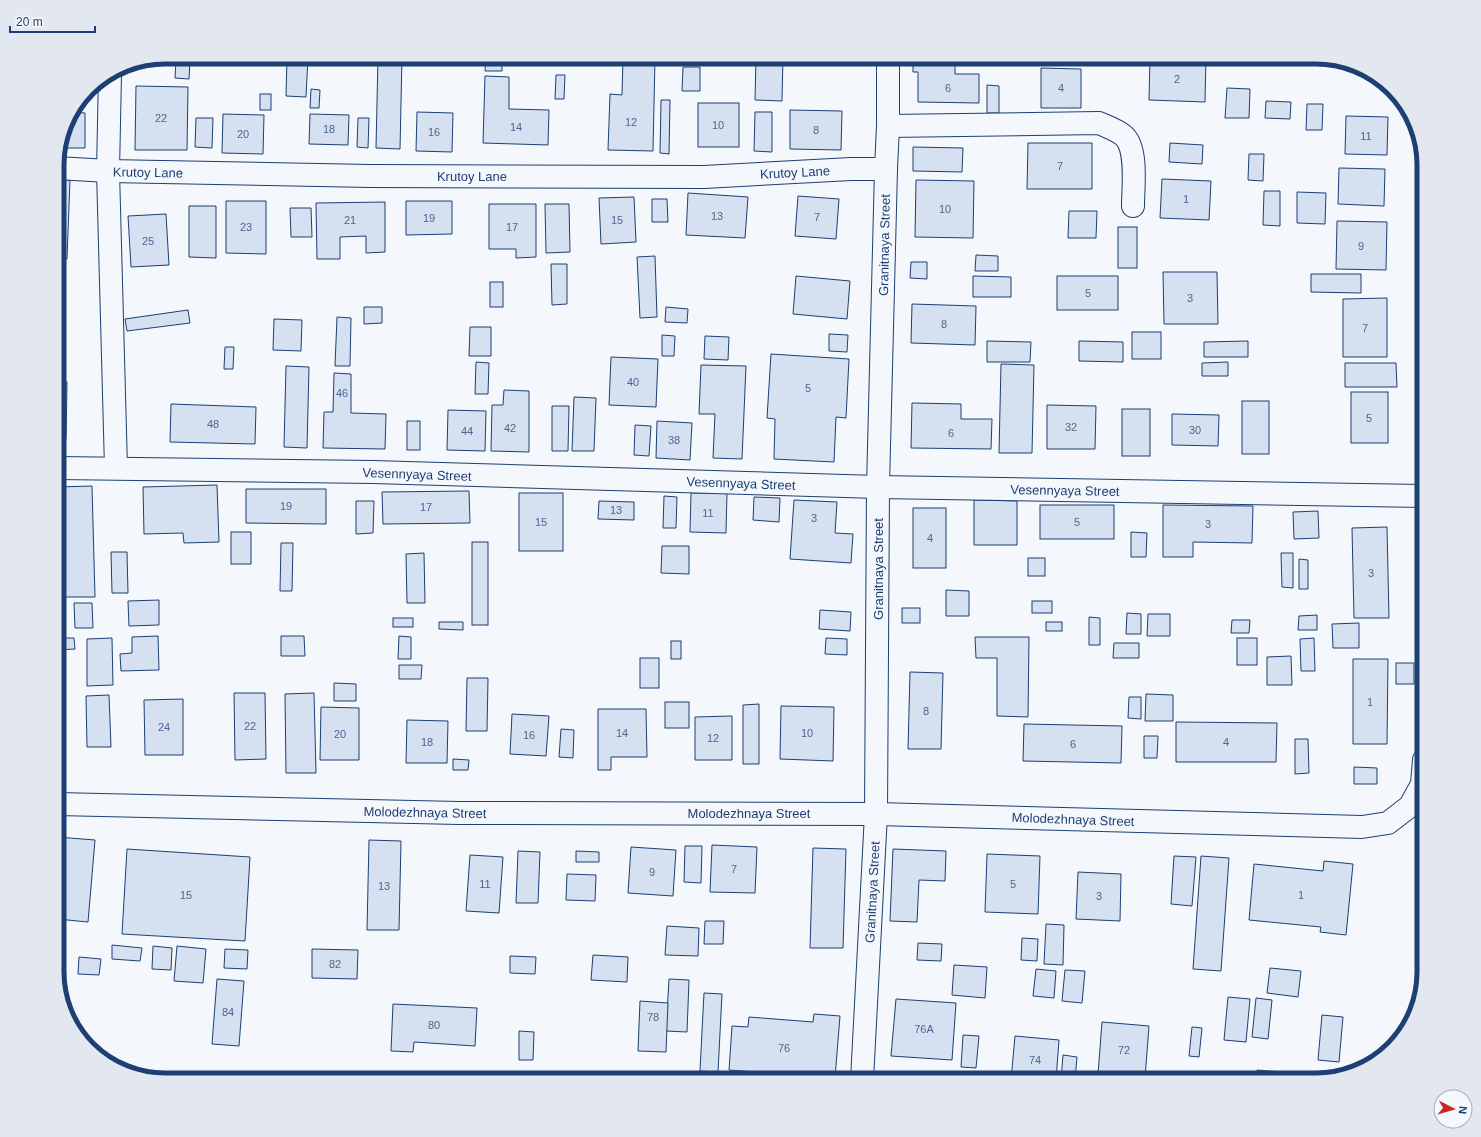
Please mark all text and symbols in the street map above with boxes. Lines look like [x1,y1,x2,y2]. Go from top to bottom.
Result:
scale bar [10,8,95,34]
text: 20 m [16,15,43,29]
house number: 2 [1174,73,1180,85]
house number: 6 [945,82,951,94]
house number: 4 [1058,82,1064,94]
house number: 22 [155,112,167,124]
house number: 12 [625,116,637,128]
house number: 10 [712,119,724,131]
house number: 14 [510,121,522,133]
house number: 18 [323,123,335,135]
house number: 8 [813,124,819,136]
house number: 16 [428,126,440,138]
house number: 20 [237,128,249,140]
house number: 11 [1360,130,1372,142]
house number: 7 [1057,160,1063,172]
street label: Krutoy Lane [760,163,830,182]
street label: Krutoy Lane [113,164,183,181]
street label: Krutoy Lane [437,169,507,184]
house number: 1 [1183,193,1189,205]
street label: Granitnaya Street [876,194,893,296]
house number: 10 [939,203,951,215]
house number: 13 [711,210,723,222]
house number: 7 [814,211,820,223]
house number: 19 [423,212,435,224]
house number: 21 [344,214,356,226]
house number: 15 [611,214,623,226]
house number: 23 [240,221,252,233]
house number: 17 [506,221,518,233]
house number: 25 [142,235,154,247]
house number: 9 [1358,240,1364,252]
house number: 5 [1085,287,1091,299]
house number: 3 [1187,292,1193,304]
house number: 8 [941,318,947,330]
house number: 7 [1362,322,1368,334]
house number: 40 [627,376,639,388]
house number: 5 [805,382,811,394]
house number: 46 [336,387,348,399]
house number: 5 [1366,412,1372,424]
house number: 48 [207,418,219,430]
house number: 32 [1065,421,1077,433]
house number: 42 [504,422,516,434]
house number: 30 [1189,424,1201,436]
house number: 44 [461,425,473,437]
house number: 6 [948,427,954,439]
house number: 38 [668,434,680,446]
street label: Vesennyaya Street [362,465,472,484]
street label: Vesennyaya Street [686,474,796,493]
street label: Vesennyaya Street [1010,482,1120,499]
house number: 19 [280,500,292,512]
house number: 17 [420,501,432,513]
house number: 13 [610,504,622,516]
house number: 11 [702,507,714,519]
house number: 3 [811,512,817,524]
house number: 15 [535,516,547,528]
house number: 5 [1074,516,1080,528]
street label: Granitnaya Street [871,518,886,620]
house number: 3 [1205,518,1211,530]
house number: 4 [927,532,933,544]
house number: 3 [1368,567,1374,579]
house number: 1 [1367,696,1373,708]
house number: 8 [923,705,929,717]
house number: 22 [244,720,256,732]
house number: 24 [158,721,170,733]
house number: 14 [616,727,628,739]
house number: 10 [801,727,813,739]
house number: 20 [334,728,346,740]
house number: 16 [523,729,535,741]
house number: 12 [707,732,719,744]
house number: 18 [421,736,433,748]
house number: 4 [1223,736,1229,748]
house number: 6 [1070,738,1076,750]
street label: Molodezhnaya Street [363,804,487,821]
street label: Molodezhnaya Street [688,806,811,821]
street label: Molodezhnaya Street [1011,810,1135,829]
street label: Granitnaya Street [862,840,883,943]
house number: 7 [731,863,737,875]
house number: 9 [649,866,655,878]
house number: 11 [479,878,491,890]
house number: 5 [1010,878,1016,890]
house number: 13 [378,880,390,892]
house number: 15 [180,889,192,901]
house number: 1 [1298,889,1304,901]
house number: 3 [1096,890,1102,902]
house number: 82 [329,958,341,970]
house number: 84 [222,1006,234,1018]
house number: 78 [647,1011,659,1023]
house number: 80 [428,1019,440,1031]
house number: 76А [914,1023,934,1035]
house number: 76 [778,1042,790,1054]
house number: 72 [1118,1044,1130,1056]
house number: 74 [1029,1054,1041,1066]
north arrow [1433,1089,1473,1129]
text: N [1457,1105,1469,1115]

